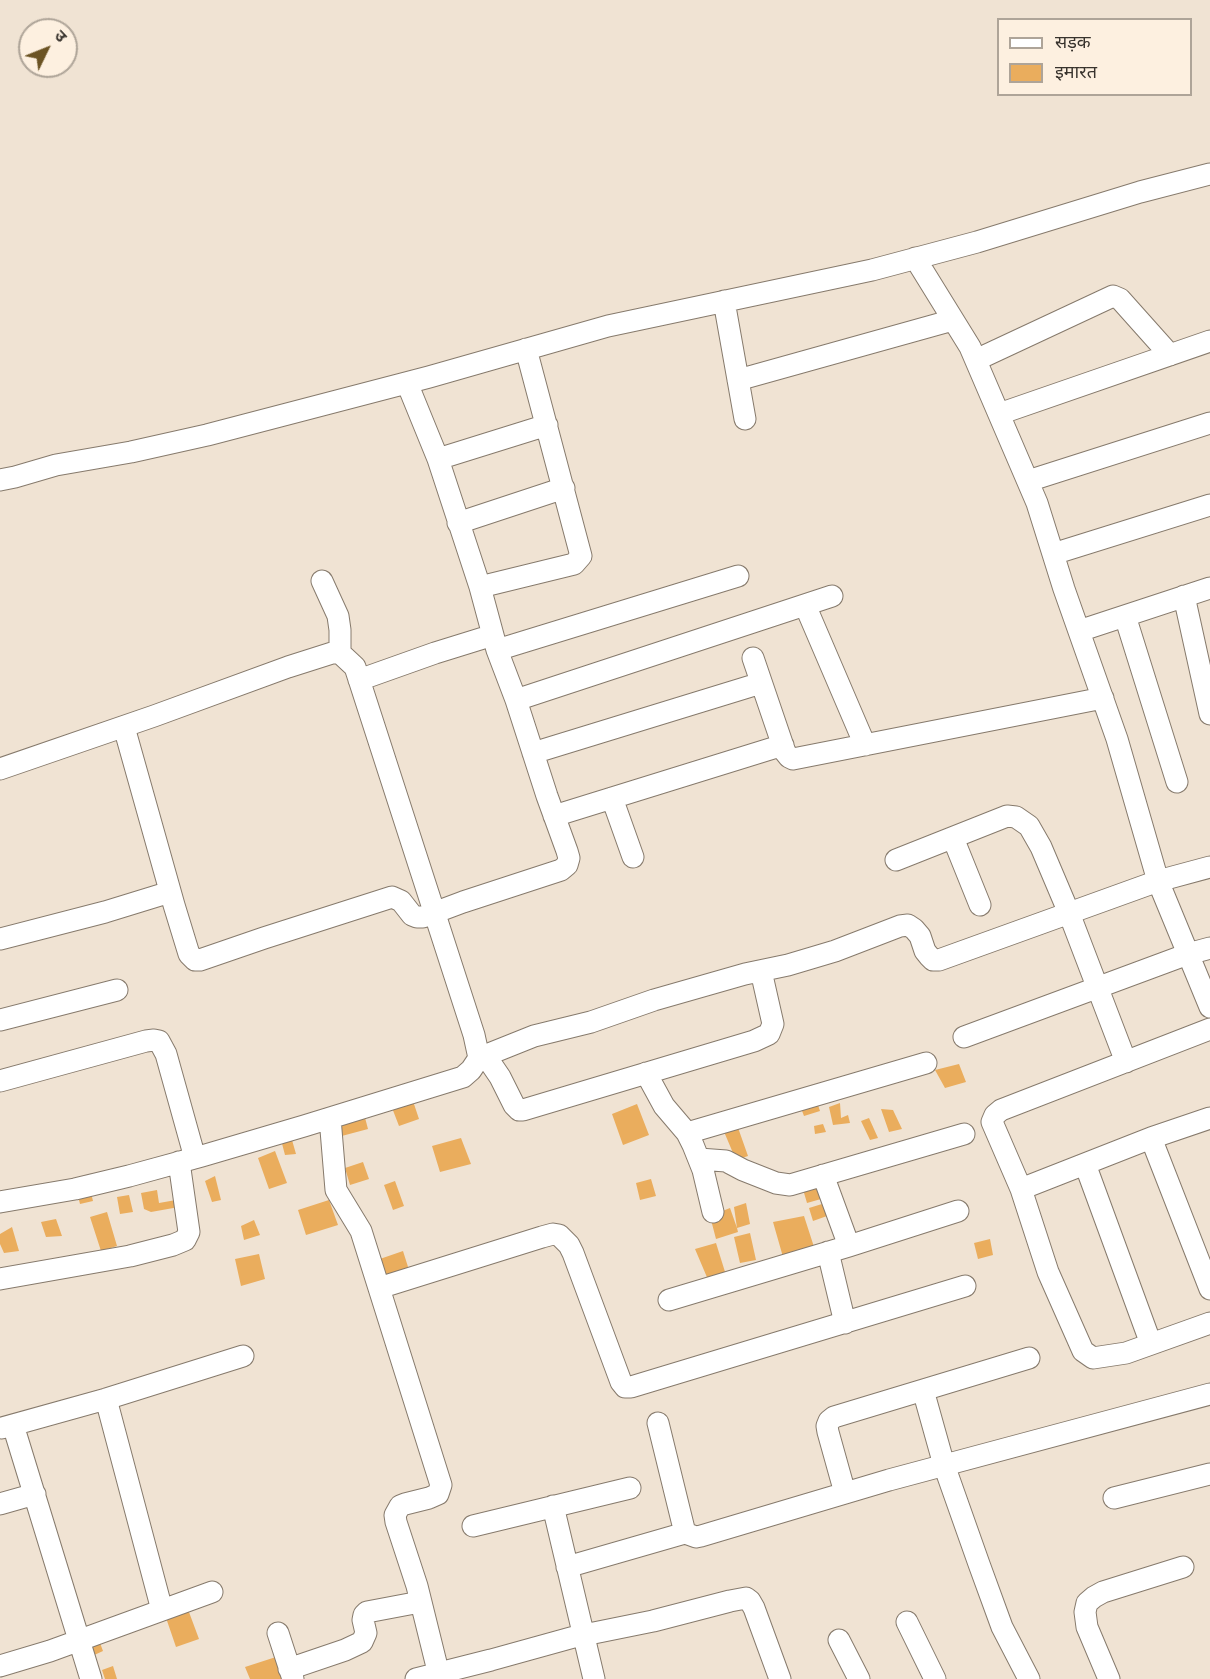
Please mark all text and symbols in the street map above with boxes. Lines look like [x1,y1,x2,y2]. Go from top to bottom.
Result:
north arrow [18,18,78,78]
legend [997,18,1192,96]
text: उ [50,27,70,47]
text: सड़क [1055,32,1091,53]
text: इमारत [1055,62,1097,83]

